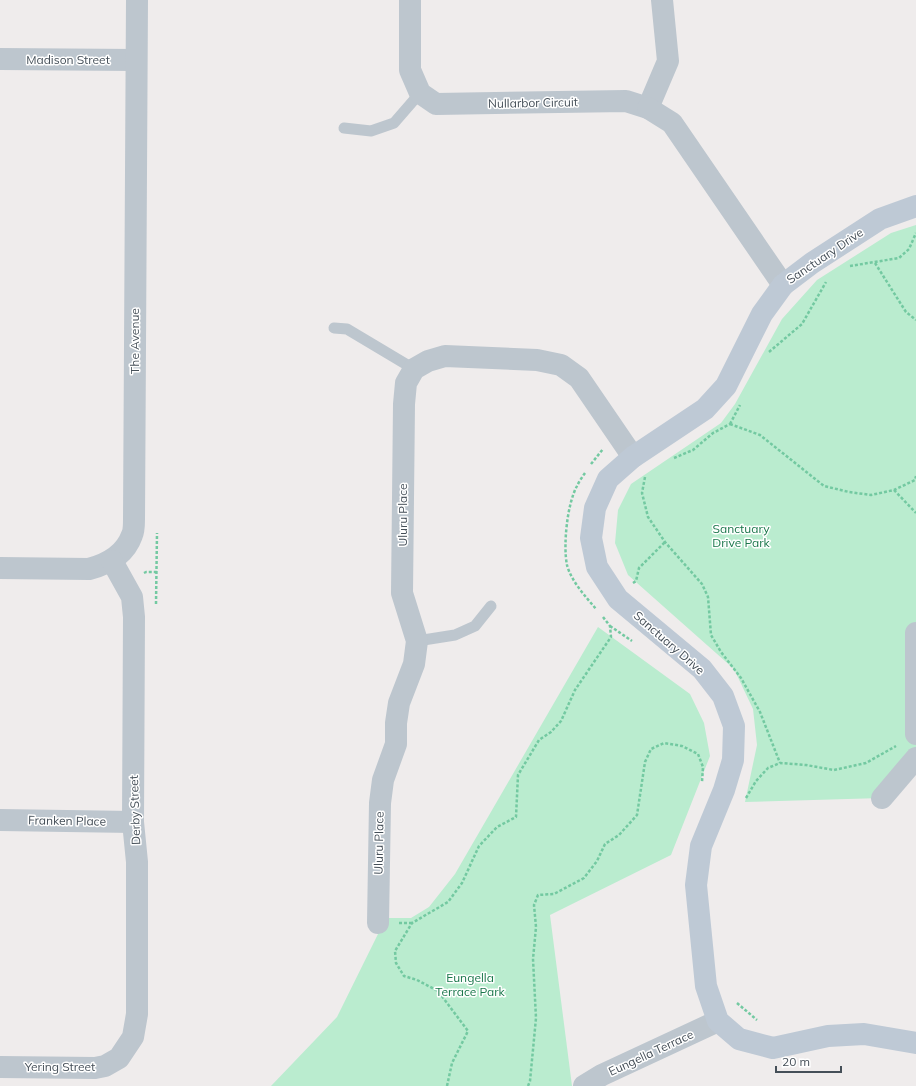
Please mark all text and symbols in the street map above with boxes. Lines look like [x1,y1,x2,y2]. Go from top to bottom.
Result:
street label: Madison Street [26,52,110,67]
street label: Nullarbor Circuit [488,94,578,111]
street label: Sanctuary Drive [784,224,866,287]
street label: The Avenue [127,308,142,374]
street label: Uluru Place [395,483,410,547]
park label: Sanctuary Drive Park [712,521,771,550]
street label: Sanctuary Drive [631,608,708,678]
street label: Derby Street [126,775,143,845]
street label: Uluru Place [370,811,387,875]
street label: Franken Place [28,812,106,829]
park label: Eungella Terrace Park [435,970,506,999]
street label: Eungella Terrace [606,1026,696,1079]
scale bar [776,1048,841,1074]
text: 20 m [782,1054,810,1069]
street label: Yering Street [24,1059,95,1074]

